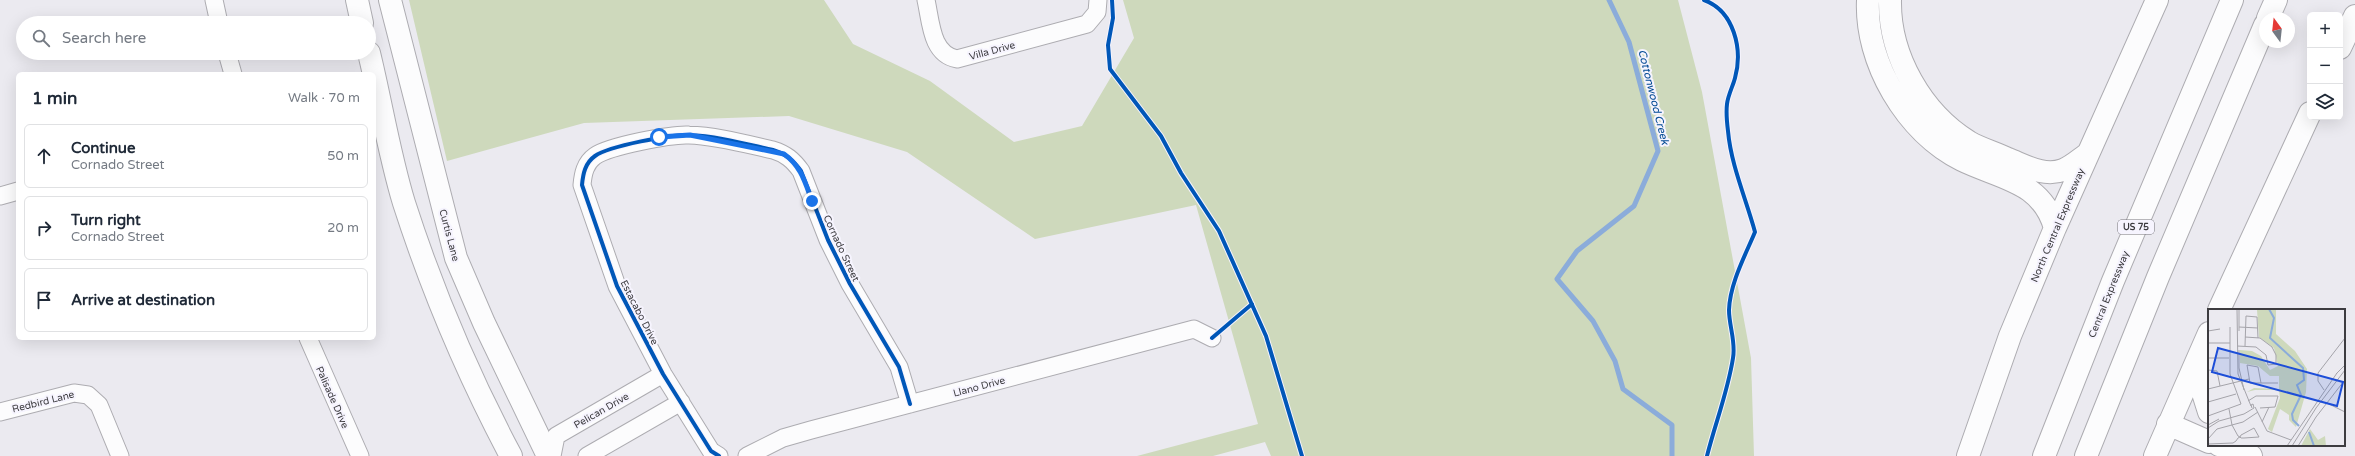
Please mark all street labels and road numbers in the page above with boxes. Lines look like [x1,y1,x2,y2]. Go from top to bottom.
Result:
street label: Villa Drive [968,39,1017,63]
street label: North Central Expressway [2028,166,2088,284]
street label: Curtis Lane [436,208,462,263]
street label: Cornado Street [820,213,862,284]
road number: US 75 [2118,220,2154,234]
street label: Central Expressway [2086,249,2132,340]
street label: Estacabo Drive [618,278,661,347]
street label: Palisade Drive [313,365,351,431]
street label: Llano Drive [952,374,1007,400]
street label: Redbird Lane [11,388,76,415]
street label: Pelican Drive [572,390,631,431]

